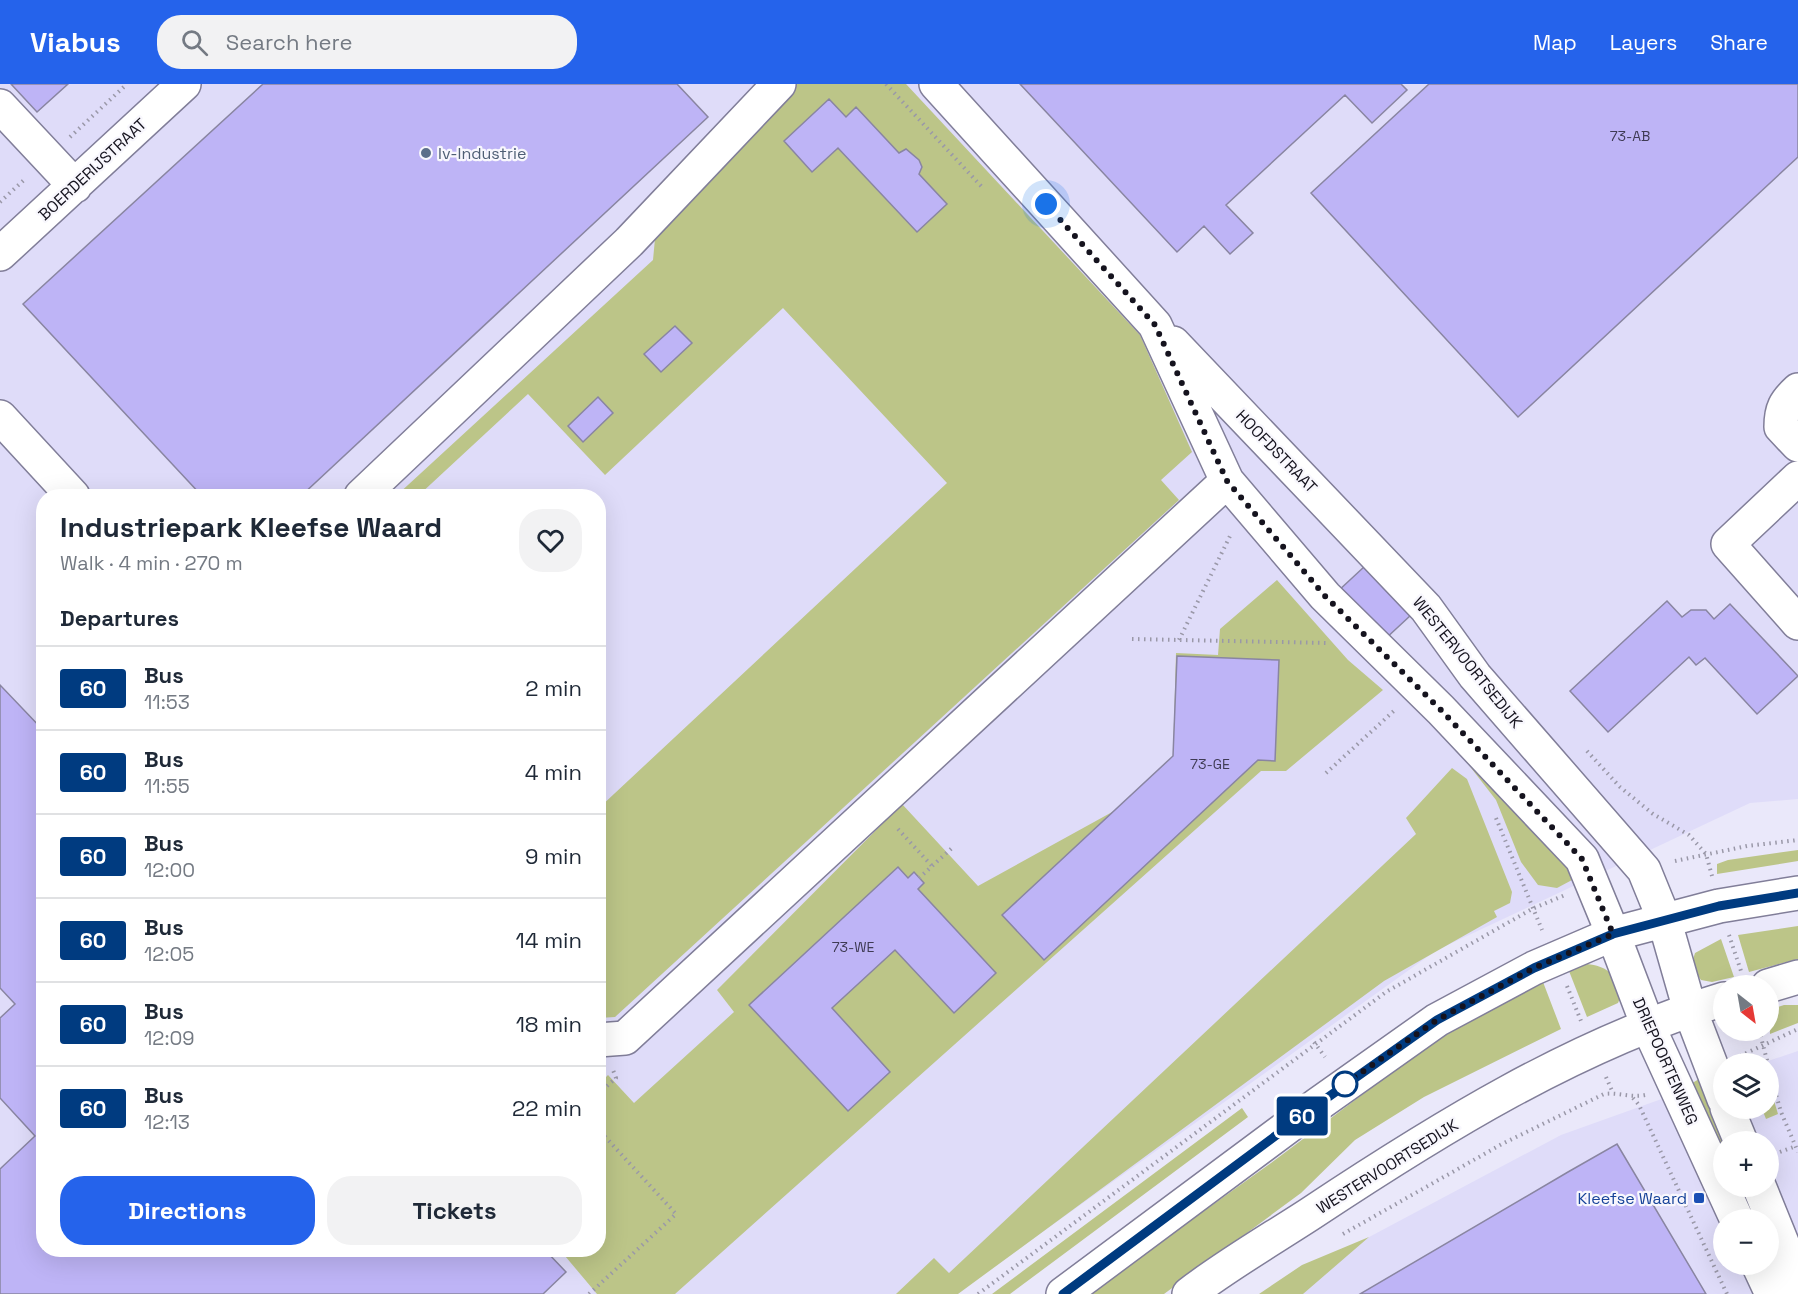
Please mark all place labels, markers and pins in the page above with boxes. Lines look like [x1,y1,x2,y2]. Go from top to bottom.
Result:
place label: Iv-Industrie [438,143,526,164]
marker: Iv-Industrie [419,146,433,160]
unlabelled marker [1332,1071,1358,1097]
place label: Kleefse Waard [1578,1188,1687,1209]
marker: Kleefse Waard [1692,1191,1706,1205]

